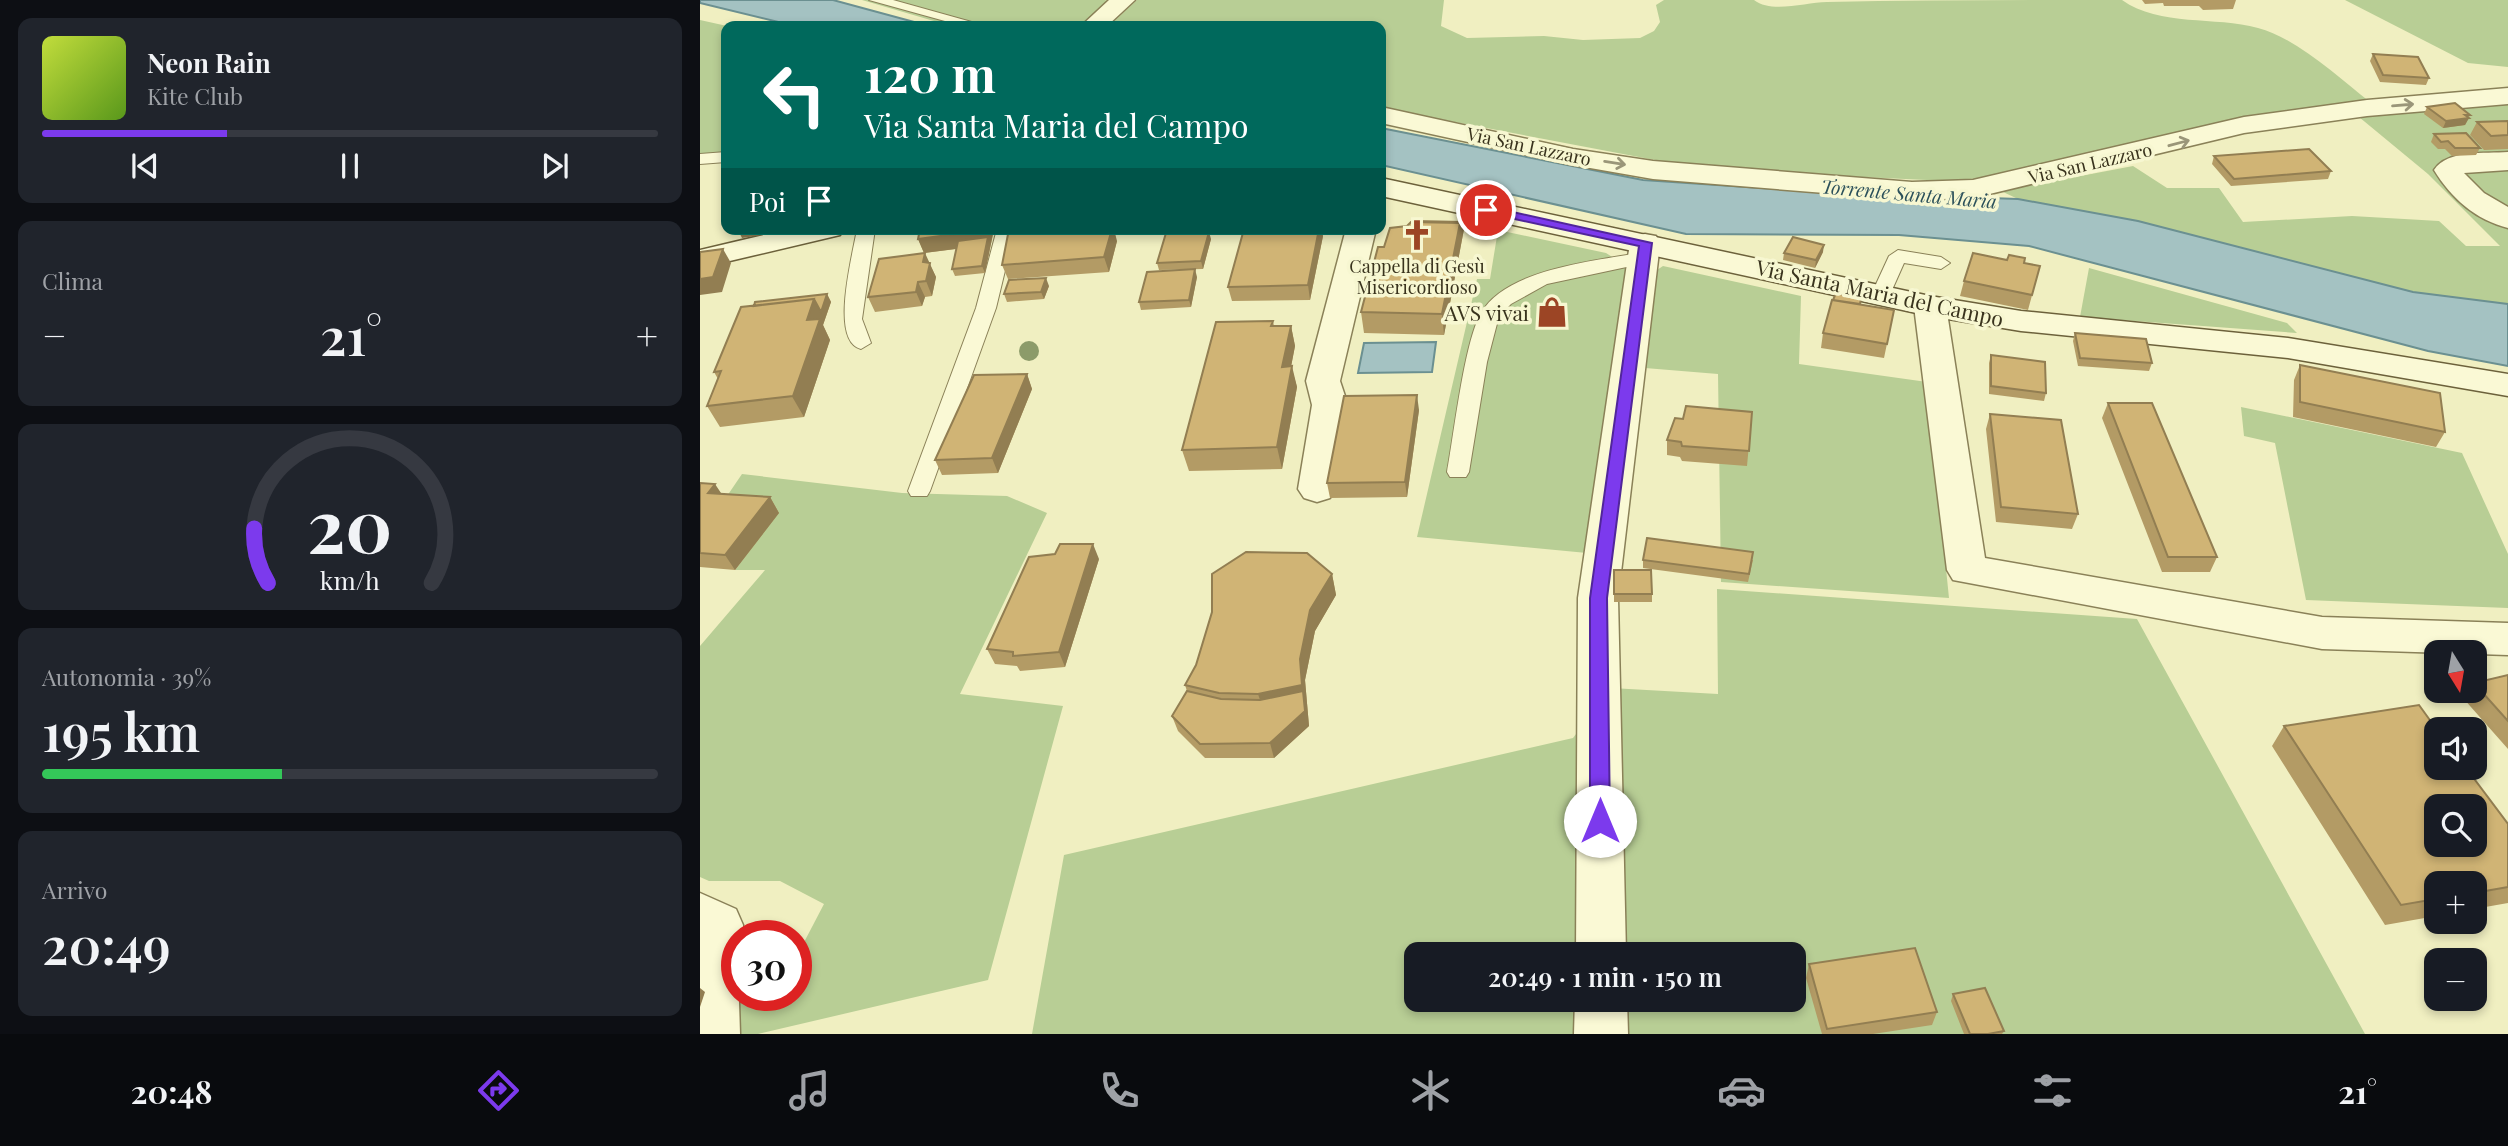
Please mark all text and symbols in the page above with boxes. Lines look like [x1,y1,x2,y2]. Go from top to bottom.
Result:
text: 120 m [864,40,996,105]
text: Neon Rain [147,45,271,80]
icon: left [749,49,840,140]
text: Kite Club [147,80,243,111]
one-way arrow [2391,98,2414,111]
text: Via Santa Maria del Campo [864,103,1249,146]
street label: Via San Lazzaro [1464,121,1593,171]
one-way arrow [2168,135,2190,148]
street label: Via San Lazzaro [2025,137,2154,189]
icon: previous [126,147,164,185]
icon: pause [331,147,369,185]
icon: next [536,147,574,185]
one-way arrow [1604,157,1626,170]
water label: Torrente Santa Maria [1820,172,1998,214]
pin [1456,180,1516,240]
icon: arrive [800,182,838,220]
text: Poi [749,184,786,219]
icon: arrive [1467,191,1505,229]
church icon: Cappella di Gesù Misericordioso [1400,218,1434,252]
street label: Via Santa Maria del Campo [1753,252,2006,332]
place label: Cappella di Gesù Misericordioso [1349,254,1485,299]
text: Clima [42,265,103,296]
shop icon: AVS vivai [1535,295,1569,329]
place label: AVS vivai [1444,298,1529,326]
text: 21° [320,300,382,369]
text: − [42,309,67,360]
text: + [636,309,658,360]
text: 20 [307,474,393,571]
text: km/h [320,563,380,596]
north arrow [2424,640,2487,704]
map controls [2424,640,2487,1011]
text: Autonomia · 39% [42,661,211,692]
text: 195 km [42,696,200,765]
button: sound [2424,717,2487,780]
position arrow [1563,784,1637,858]
button: search [2424,794,2487,857]
button: + [2424,871,2487,934]
text: Arrivo [42,874,107,905]
text: 20:49 [42,909,171,978]
speed limit sign: 30 [721,920,812,1011]
button: − [2424,948,2487,1011]
text: 20:49 · 1 min · 150 m [1488,959,1722,994]
icon: directions [474,1066,523,1115]
icon: music [785,1066,834,1115]
icon: phone [1095,1066,1144,1115]
icon: climate [1406,1066,1455,1115]
icon: car [1717,1066,1766,1115]
icon: filters [2028,1066,2077,1115]
text: 20:48 [131,1069,212,1112]
text: 21° [2338,1069,2377,1112]

